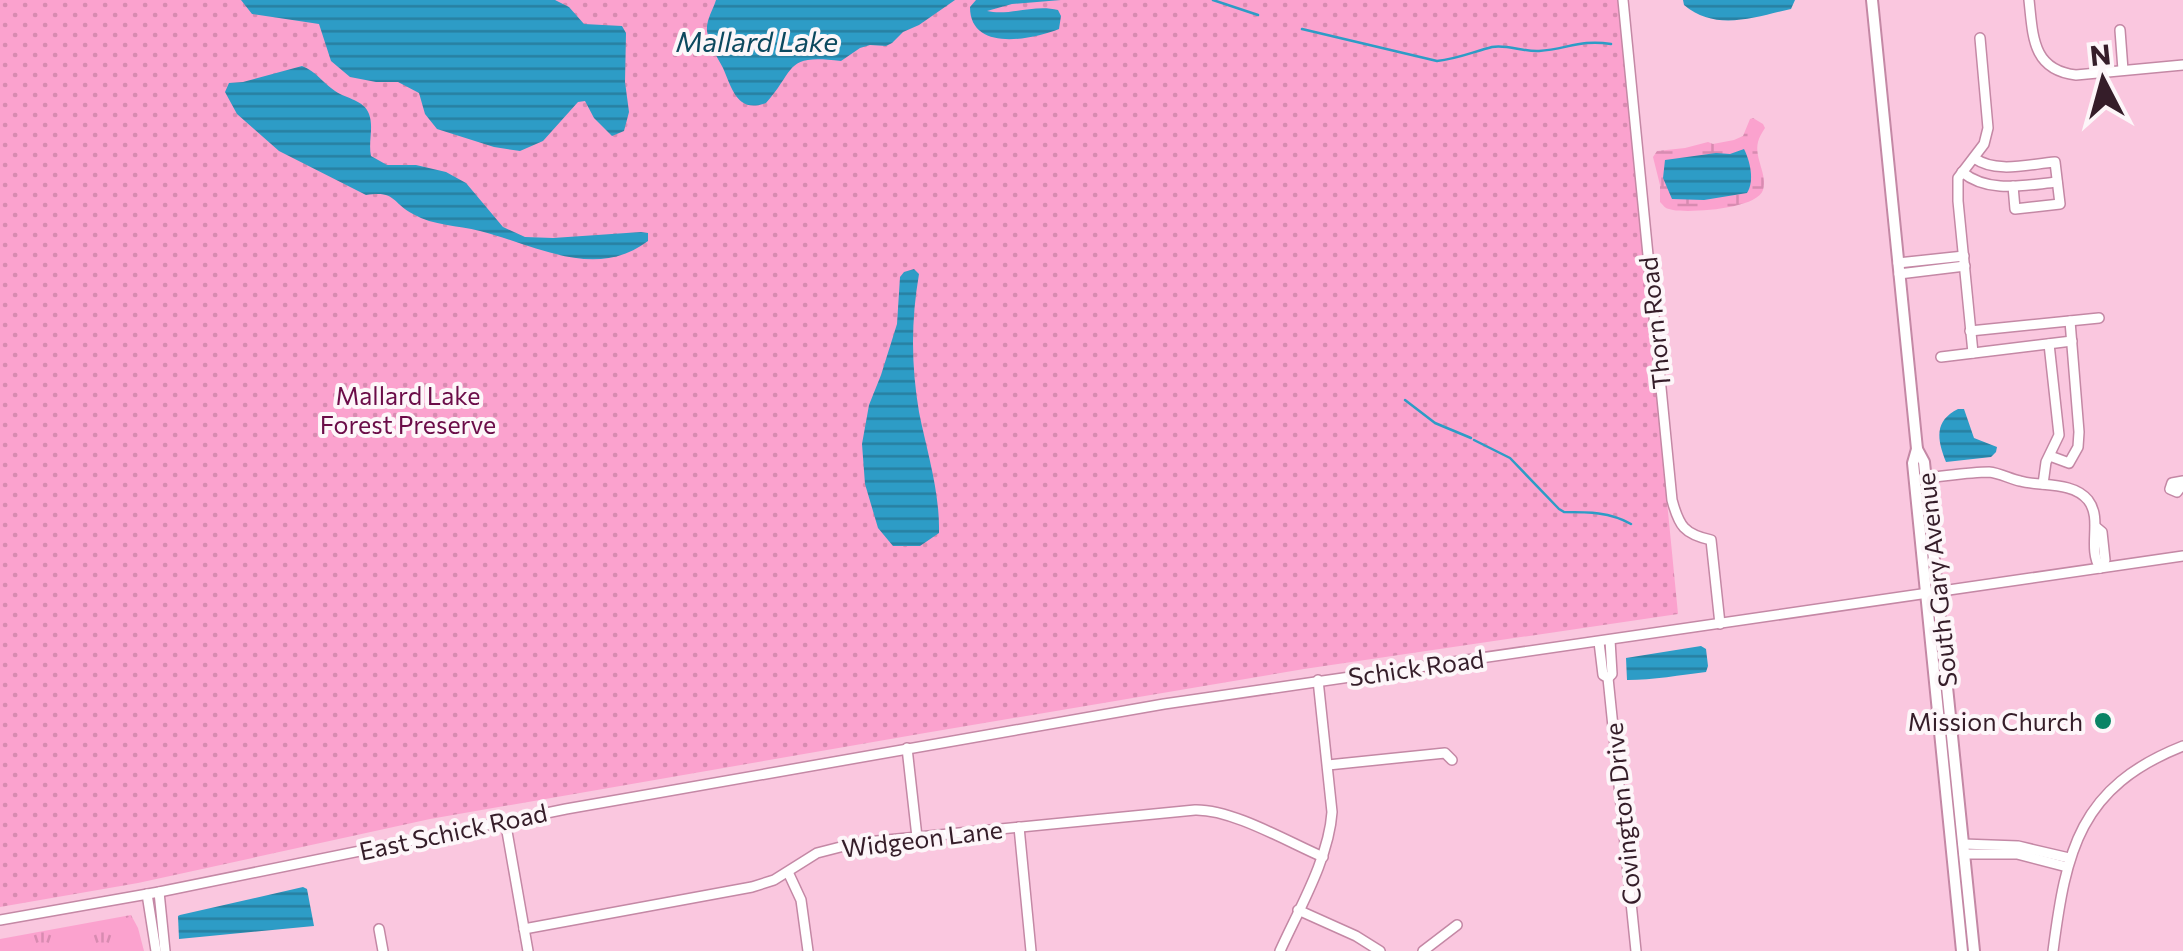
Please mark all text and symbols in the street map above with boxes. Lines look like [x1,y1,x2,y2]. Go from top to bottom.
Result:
water label: Mallard Lake [676,24,838,58]
north arrow [2053,30,2153,130]
text: N [2088,36,2113,72]
street label: Thorn Road [1632,255,1676,391]
park label: Mallard Lake Forest Preserve [320,380,496,439]
street label: South Gary Avenue [1910,471,1962,689]
street label: Schick Road [1346,643,1486,691]
place label: Mission Church [1908,706,2083,736]
marker: Mission Church [2092,710,2114,732]
street label: Covington Drive [1598,721,1646,907]
street label: East Schick Road [356,796,550,866]
street label: Widgeon Lane [840,813,1004,863]

